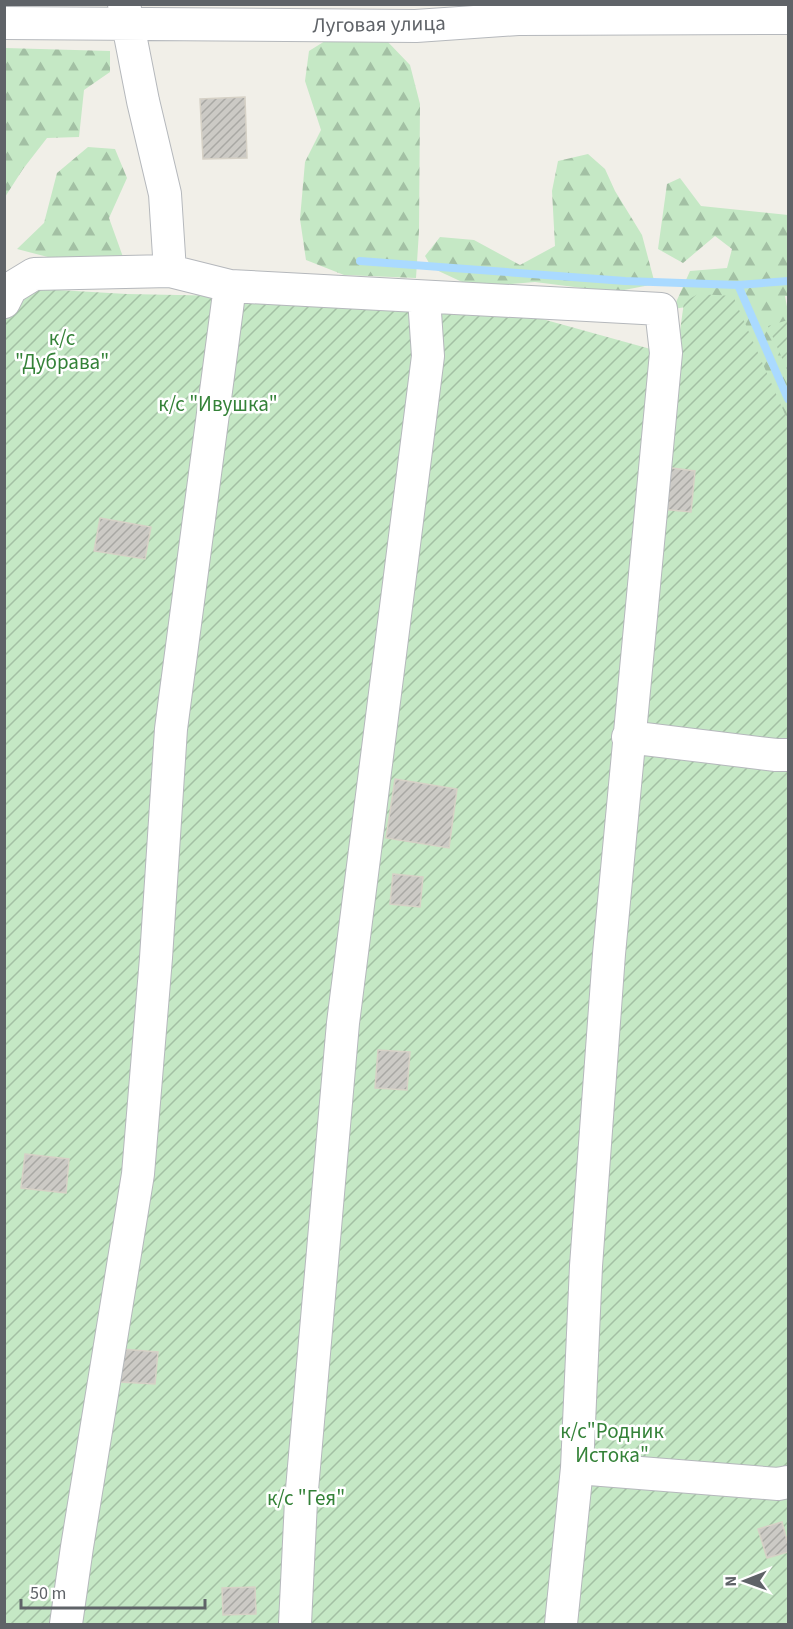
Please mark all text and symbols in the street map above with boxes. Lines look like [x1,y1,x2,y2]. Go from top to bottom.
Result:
street label: Луговая улица [312,8,446,40]
park label: к/с "Дубрава" [15,323,109,377]
park label: к/с "Ивушка" [158,389,278,419]
park label: к/с"Родник Истока" [560,1416,664,1470]
park label: к/с "Гея" [267,1483,345,1513]
north arrow [715,1551,775,1611]
scale bar [21,1572,206,1610]
text: N [720,1576,742,1587]
text: 50 m [30,1581,66,1606]

